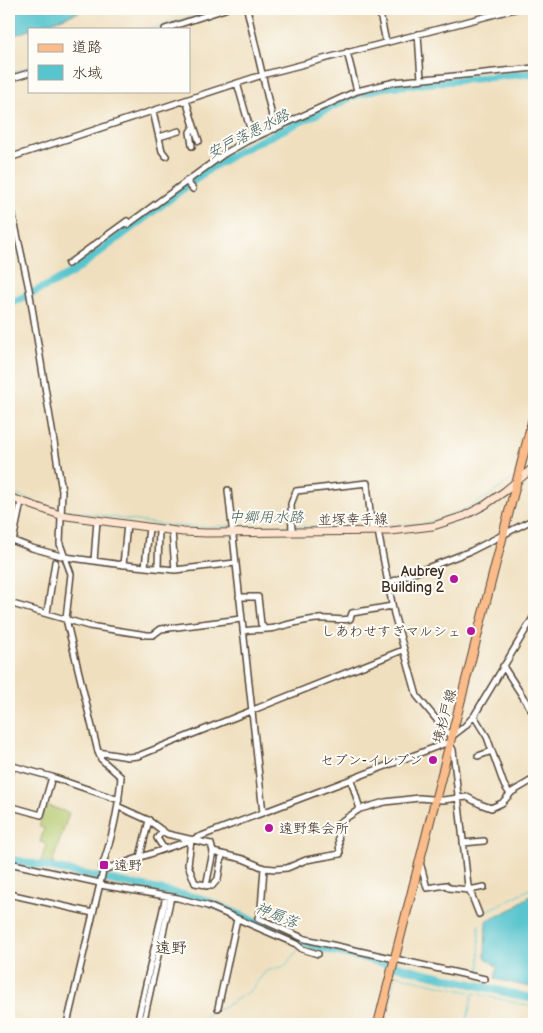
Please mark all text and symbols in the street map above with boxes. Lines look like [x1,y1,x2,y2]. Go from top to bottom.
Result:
legend [28,28,190,92]
text: 道路 [72,38,102,57]
text: 水域 [72,64,102,83]
water label: 安戸落悪水路 [204,105,294,163]
water label: 中郷用水路 [228,508,304,527]
street label: 並塚幸手線 [318,510,388,529]
place label: Aubrey Building 2 [381,563,445,596]
marker: Aubrey Building 2 [448,573,460,585]
place label: しあわせすぎマルシェ [321,623,461,640]
marker: しあわせすぎマルシェ [465,625,477,637]
street label: 境杉戸線 [429,687,460,745]
place label: セブン-イレブン [320,752,423,769]
marker: セブン-イレブン [427,754,439,766]
place label: 遠野集会所 [279,820,349,837]
marker: 遠野集会所 [263,822,275,834]
place label: 遠野 [114,857,142,874]
marker: 遠野 [98,859,110,871]
water label: 神扇落 [252,898,303,933]
district label: 遠野 [155,939,187,958]

